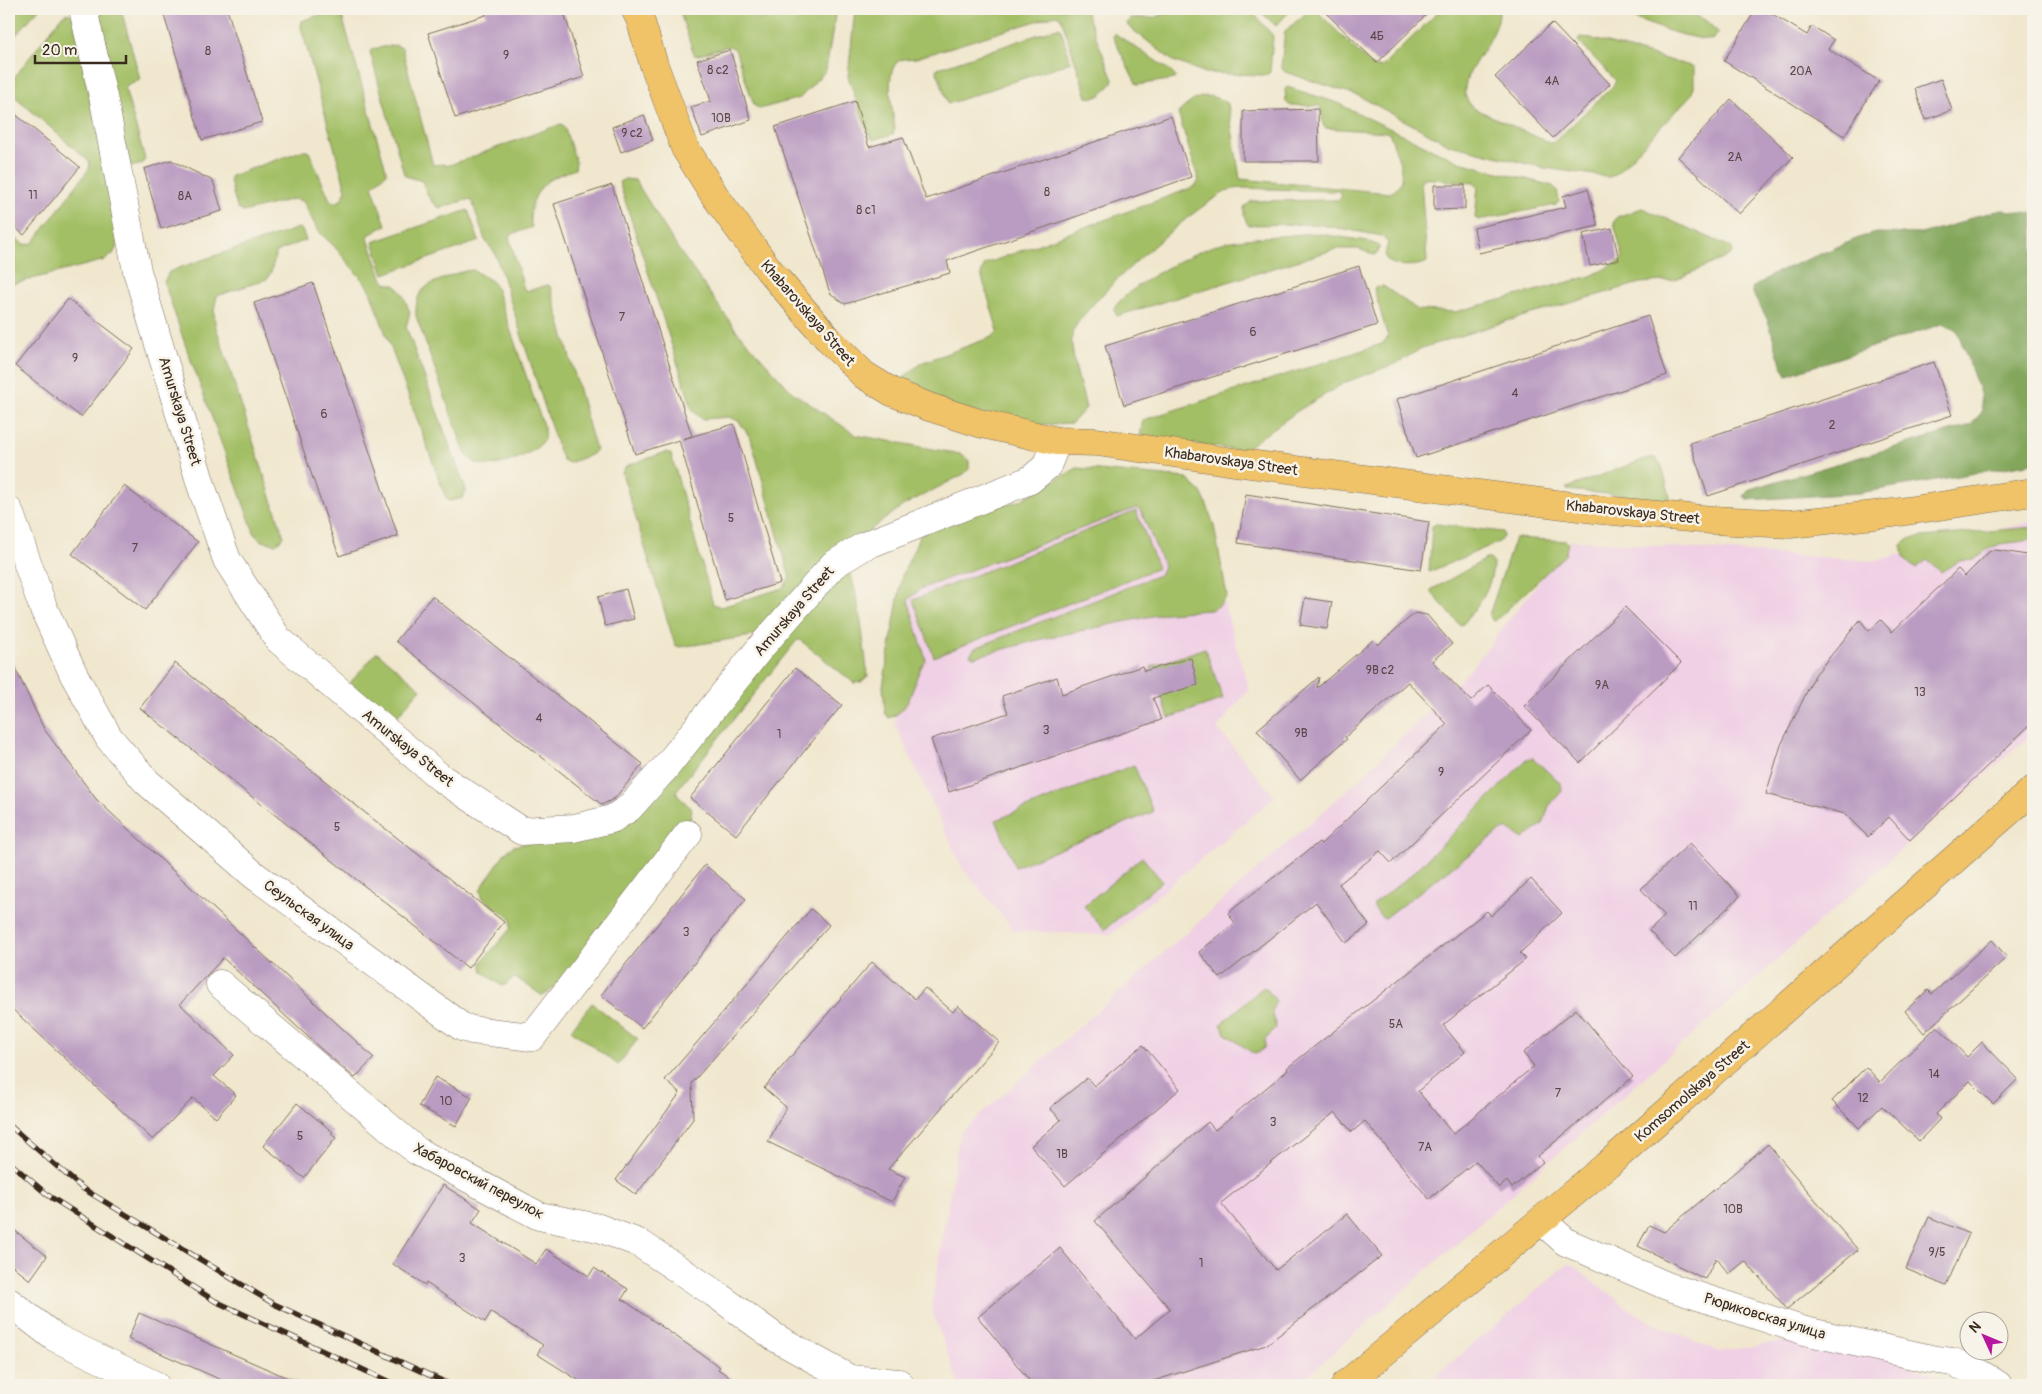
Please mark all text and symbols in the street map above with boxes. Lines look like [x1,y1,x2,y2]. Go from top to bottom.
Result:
house number: 4Б [1370,29,1384,44]
scale bar [35,32,126,64]
text: 20 m [42,41,77,60]
house number: 8 [205,44,211,59]
house number: 9 [503,48,509,63]
house number: 8 с2 [707,63,729,78]
house number: 20А [1790,64,1813,79]
house number: 4А [1545,74,1560,89]
house number: 10В [711,111,731,126]
house number: 9 с2 [621,126,643,141]
house number: 2А [1728,150,1742,165]
house number: 8 [1044,185,1050,200]
house number: 11 [28,188,38,203]
house number: 8А [178,189,192,204]
house number: 8 с1 [856,203,876,218]
street label: Khabarovskaya Street [756,256,860,371]
house number: 7 [619,310,626,325]
house number: 6 [1250,325,1257,340]
house number: 9 [72,351,78,366]
street label: Amurskaya Street [154,354,205,469]
house number: 4 [1512,386,1519,401]
house number: 6 [321,407,328,422]
house number: 2 [1829,418,1836,433]
street label: Khabarovskaya Street [1163,443,1300,480]
street label: Khabarovskaya Street [1565,496,1702,529]
house number: 5 [728,511,734,526]
house number: 7 [132,541,139,556]
street label: Amurskaya Street [750,562,839,660]
house number: 9В с2 [1366,663,1394,678]
house number: 9А [1595,678,1609,693]
house number: 13 [1914,685,1926,700]
street label: Amurskaya Street [358,705,458,792]
house number: 4 [536,711,543,726]
house number: 3 [1043,723,1050,738]
house number: 9В [1295,726,1308,741]
house number: 1 [777,727,781,742]
house number: 9 [1438,765,1444,780]
house number: 5 [334,820,340,835]
street label: Сеульская улица [259,876,358,955]
house number: 11 [1688,899,1698,914]
house number: 3 [683,925,690,940]
house number: 5А [1389,1017,1403,1032]
street label: Komsomolskaya Street [1631,1036,1754,1147]
house number: 14 [1928,1067,1940,1082]
house number: 7 [1555,1086,1562,1101]
house number: 12 [1857,1091,1869,1106]
house number: 10 [440,1094,452,1109]
house number: 3 [1270,1115,1277,1130]
house number: 5 [297,1129,303,1144]
street label: Хабаровский переулок [410,1139,547,1224]
house number: 7А [1418,1140,1432,1155]
house number: 1В [1056,1147,1068,1162]
house number: 10В [1723,1202,1743,1217]
house number: 9/5 [1929,1245,1946,1260]
house number: 3 [459,1251,466,1266]
house number: 1 [1199,1256,1203,1271]
street label: Рюриковская улица [1702,1289,1828,1344]
north arrow [1960,1312,2010,1362]
text: N [1966,1318,1984,1337]

